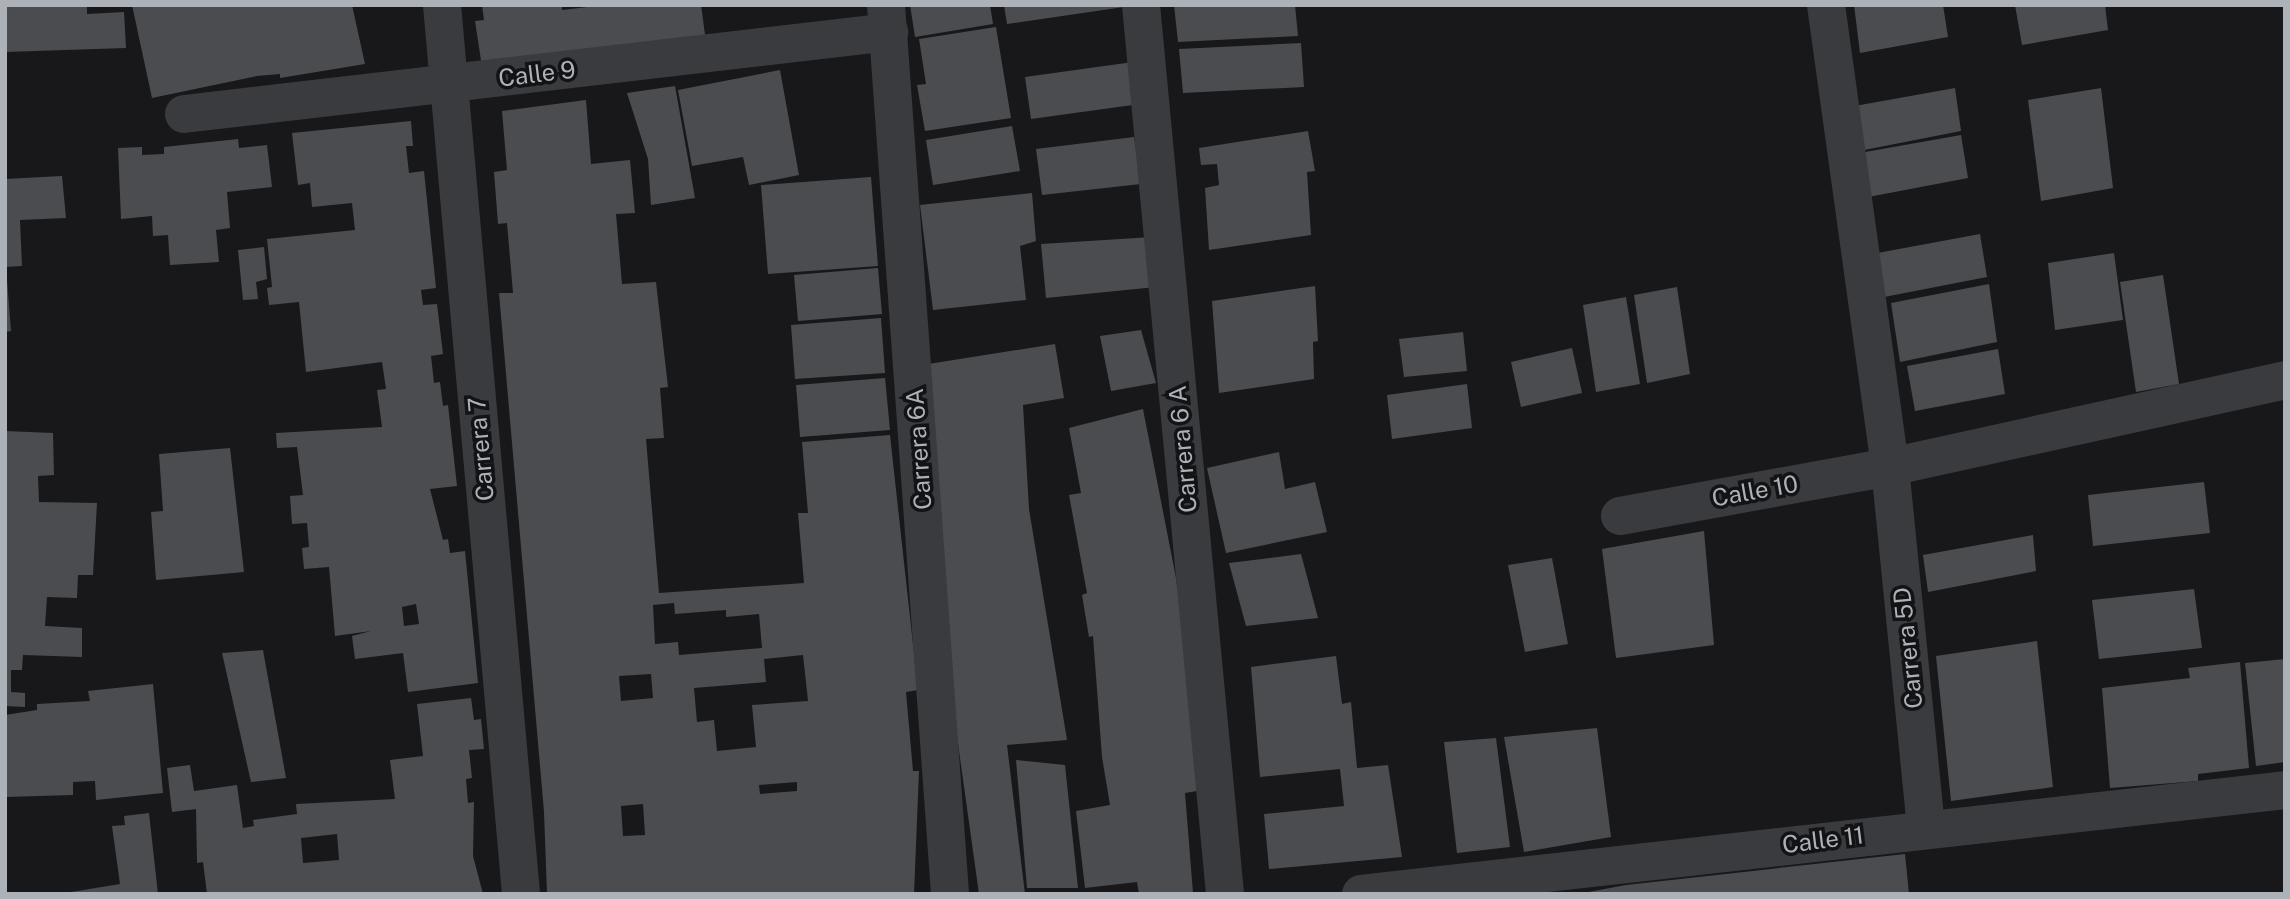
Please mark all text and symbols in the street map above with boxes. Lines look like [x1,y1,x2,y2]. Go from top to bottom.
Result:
street label: Calle 9 [497,55,577,93]
street label: Carrera 6 A [1163,384,1203,514]
street label: Carrera 6A [900,387,938,511]
street label: Carrera 7 [462,396,500,502]
street label: Calle 10 [1710,469,1800,513]
street label: Carrera 5D [1887,586,1929,710]
street label: Calle 11 [1780,821,1866,859]

